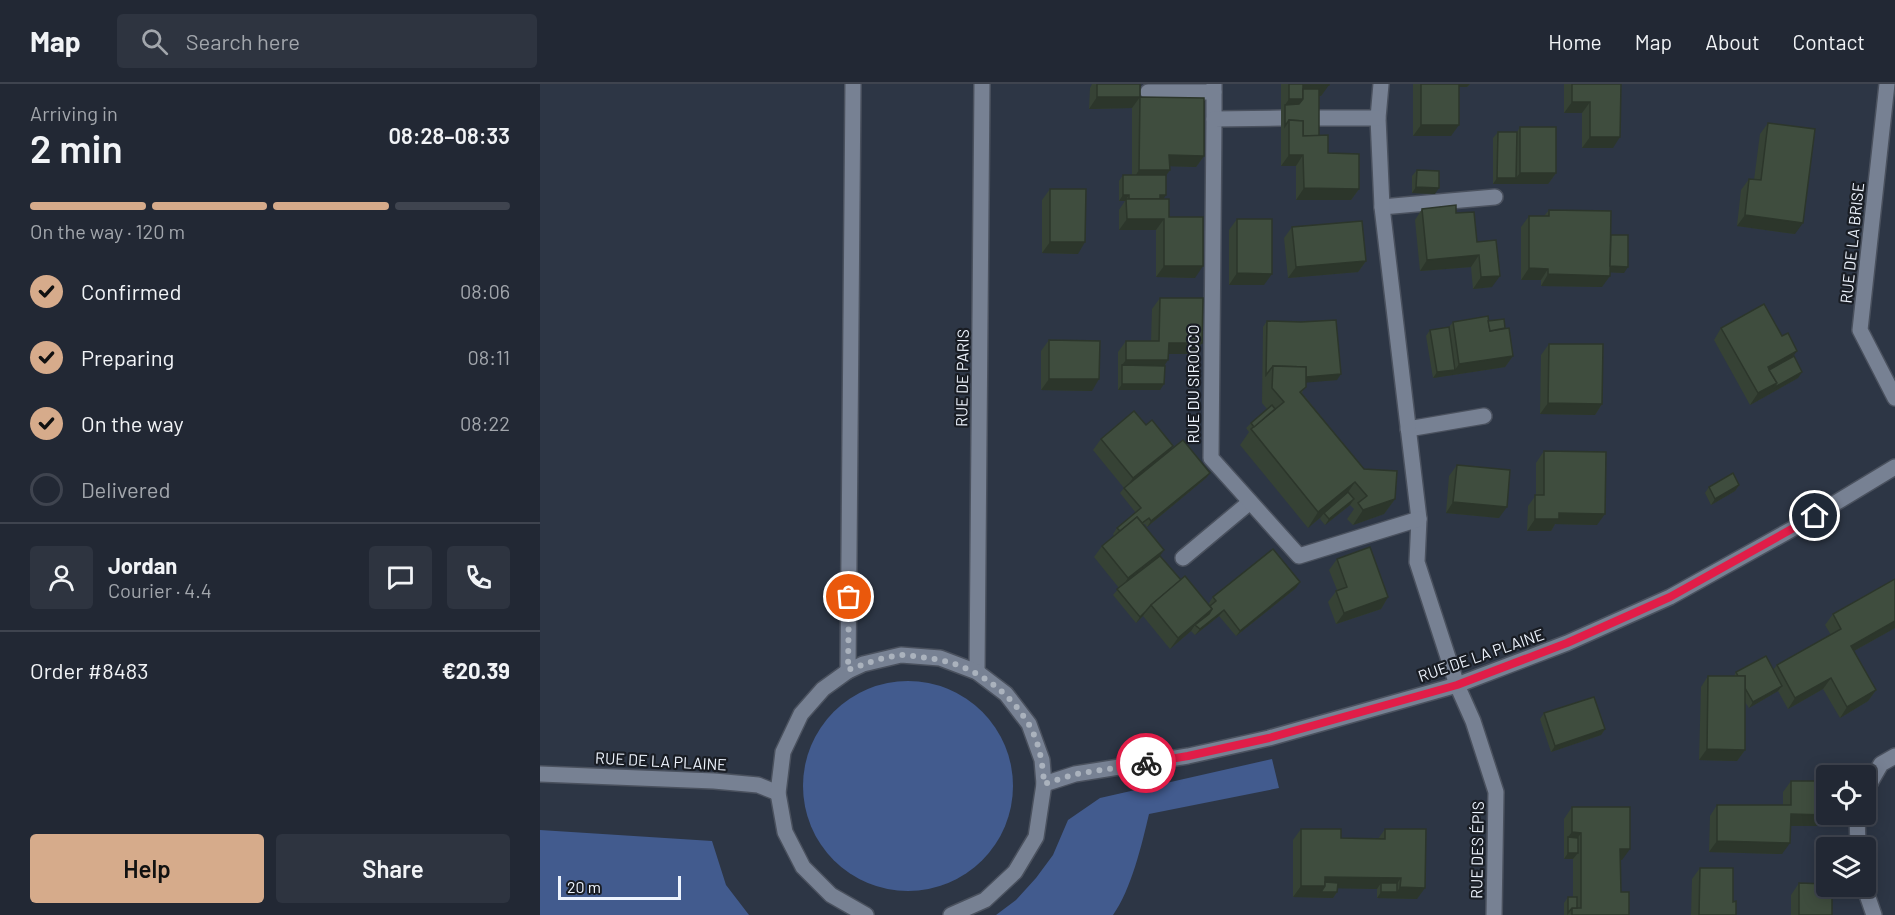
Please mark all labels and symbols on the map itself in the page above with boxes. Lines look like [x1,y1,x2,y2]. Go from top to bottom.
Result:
street label: RUE DE LA BRISE [1836,182,1867,304]
street label: RUE DU SIROCCO [1183,324,1202,444]
street label: RUE DE PARIS [951,329,972,427]
pin [1789,490,1840,541]
pin [823,571,874,622]
street label: RUE DE LA PLAINE [1415,624,1546,685]
courier [1116,733,1176,793]
street label: RUE DE LA PLAINE [595,748,727,773]
street label: RUE DES ÉPIS [1466,801,1487,899]
scale bar [558,873,681,900]

